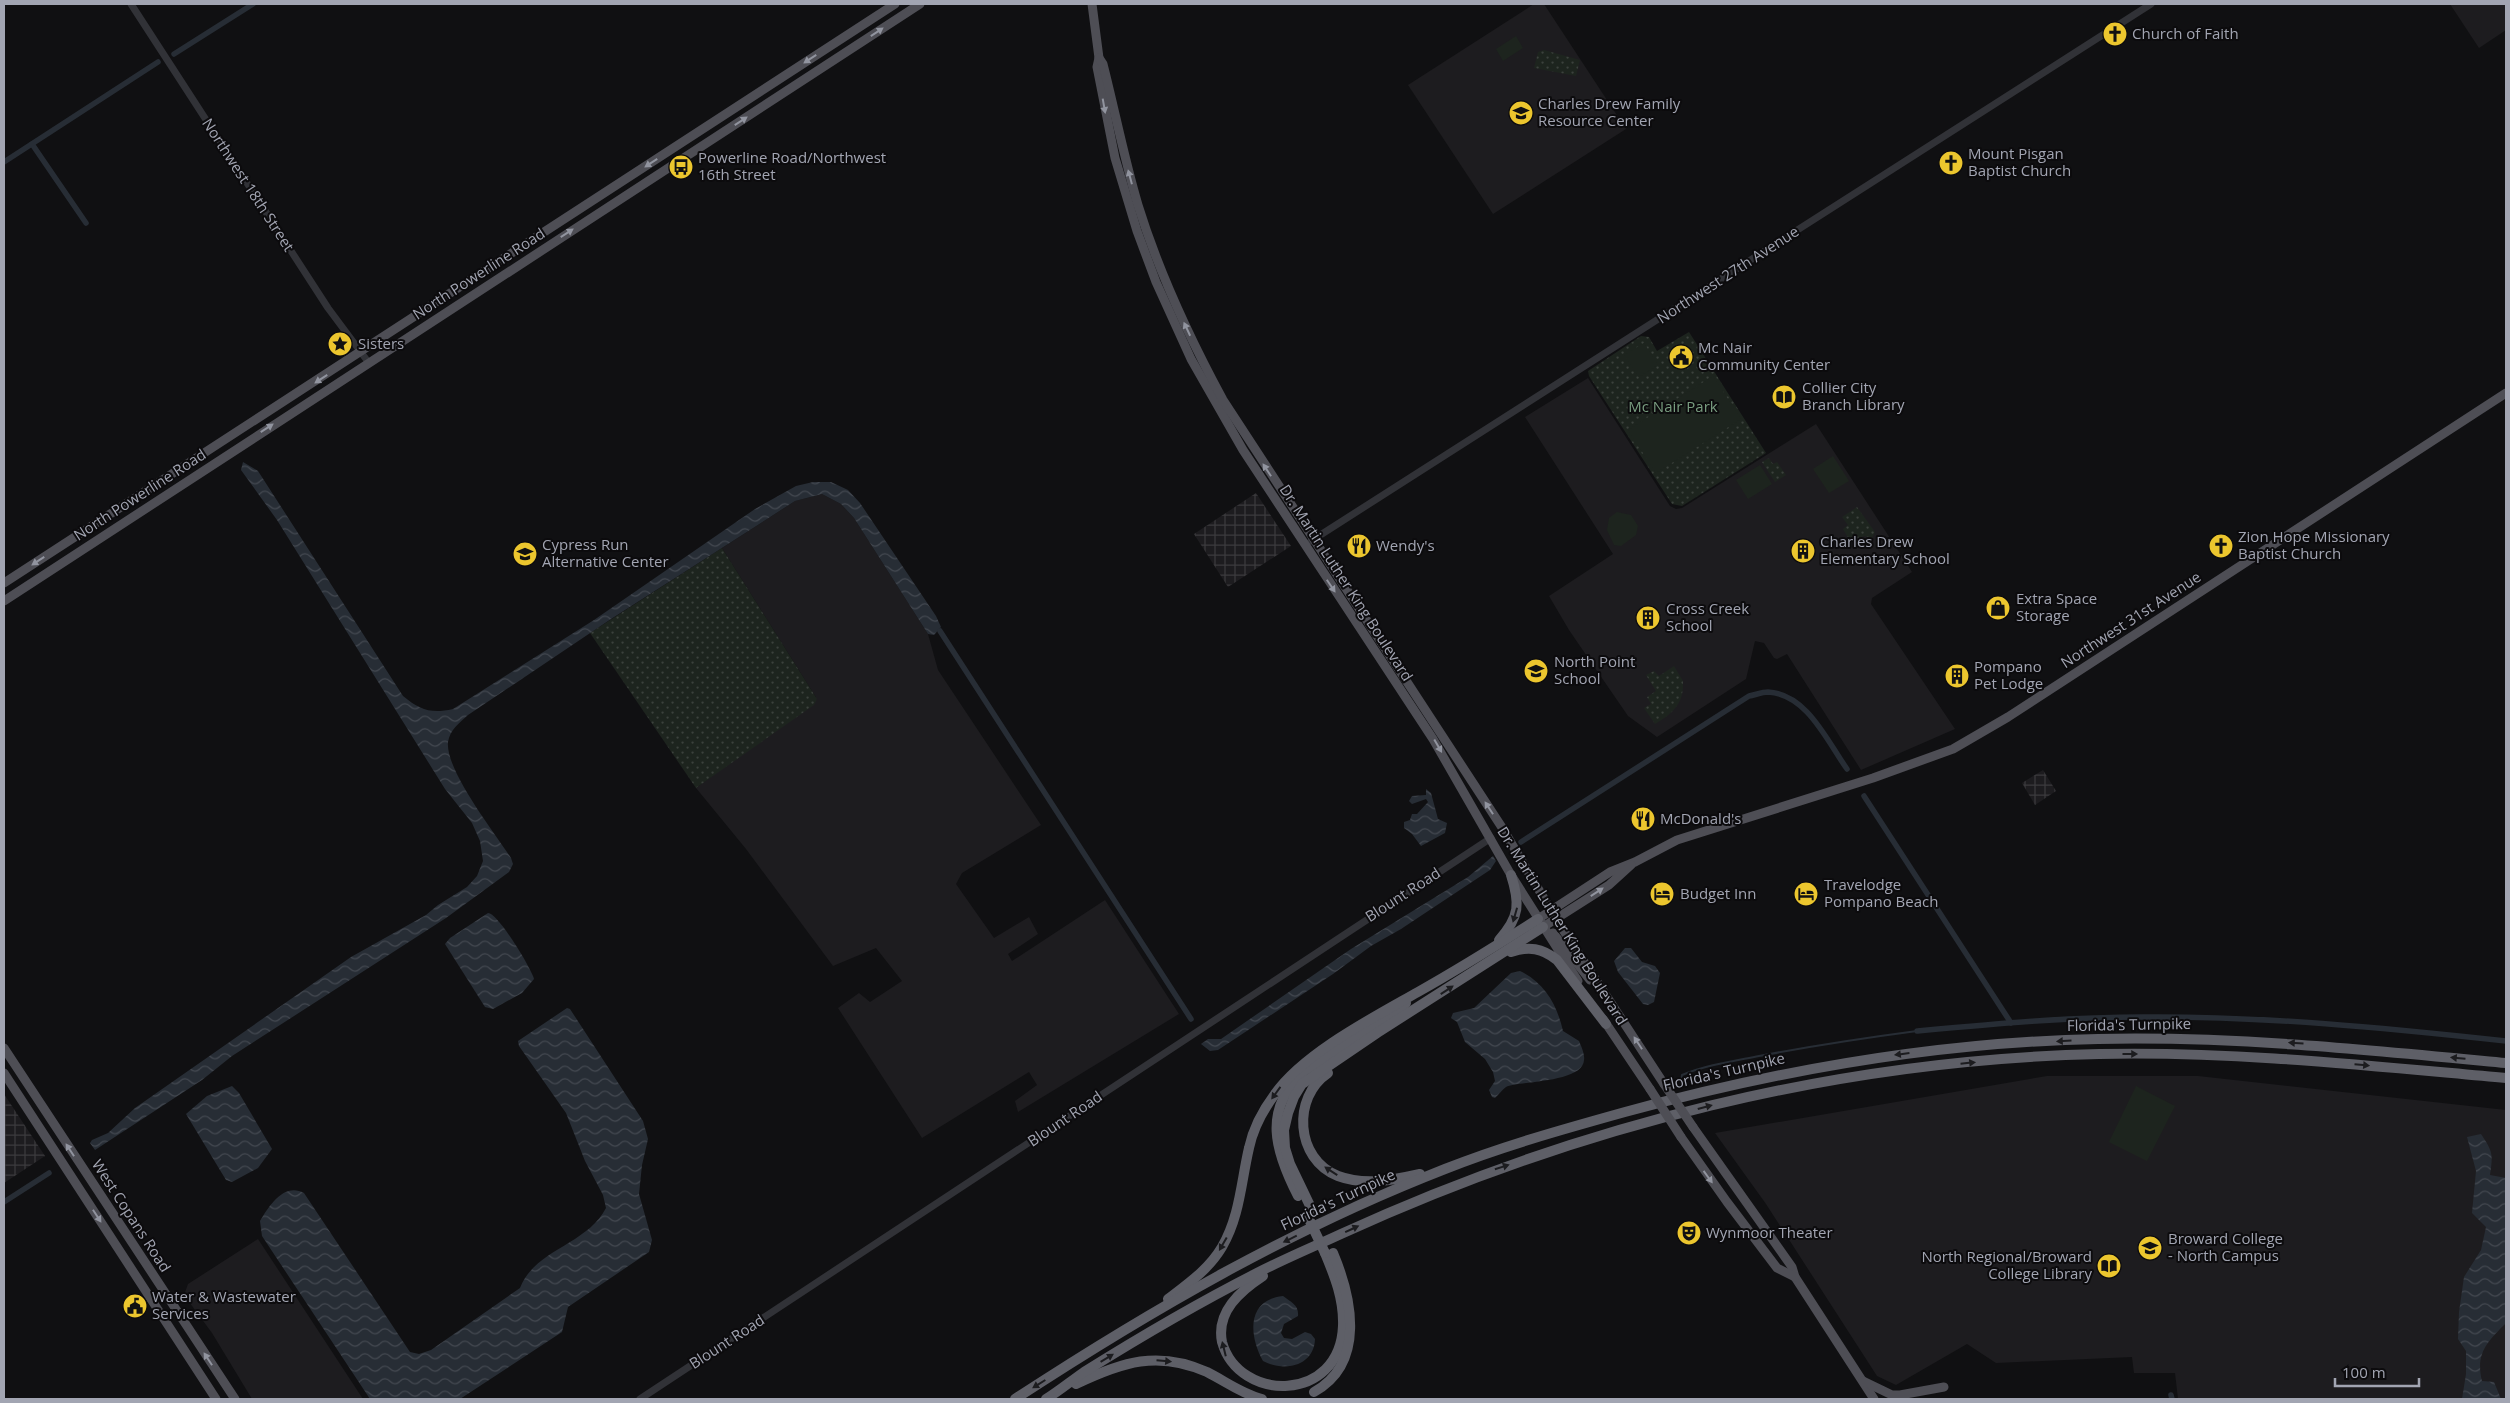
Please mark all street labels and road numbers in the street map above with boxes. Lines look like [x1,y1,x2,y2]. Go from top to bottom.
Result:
street label: Northwest 18th Street [198,114,299,255]
street label: Northwest 27th Avenue [1653,221,1802,328]
street label: North Powerline Road [408,223,548,323]
street label: North Powerline Road [69,444,209,544]
street label: Dr. Martin Luther King Boulevard [1276,480,1418,685]
street label: Northwest 31st Avenue [2057,566,2204,672]
street label: Dr. Martin Luther King Boulevard [1493,822,1632,1029]
street label: Blount Road [1361,862,1444,926]
street label: Florida's Turnpike [2067,1013,2191,1035]
street label: Florida's Turnpike [1661,1047,1787,1095]
street label: Blount Road [1023,1086,1106,1150]
street label: West Copans Road [88,1155,176,1276]
street label: Florida's Turnpike [1277,1164,1398,1234]
street label: Blount Road [685,1309,768,1373]

